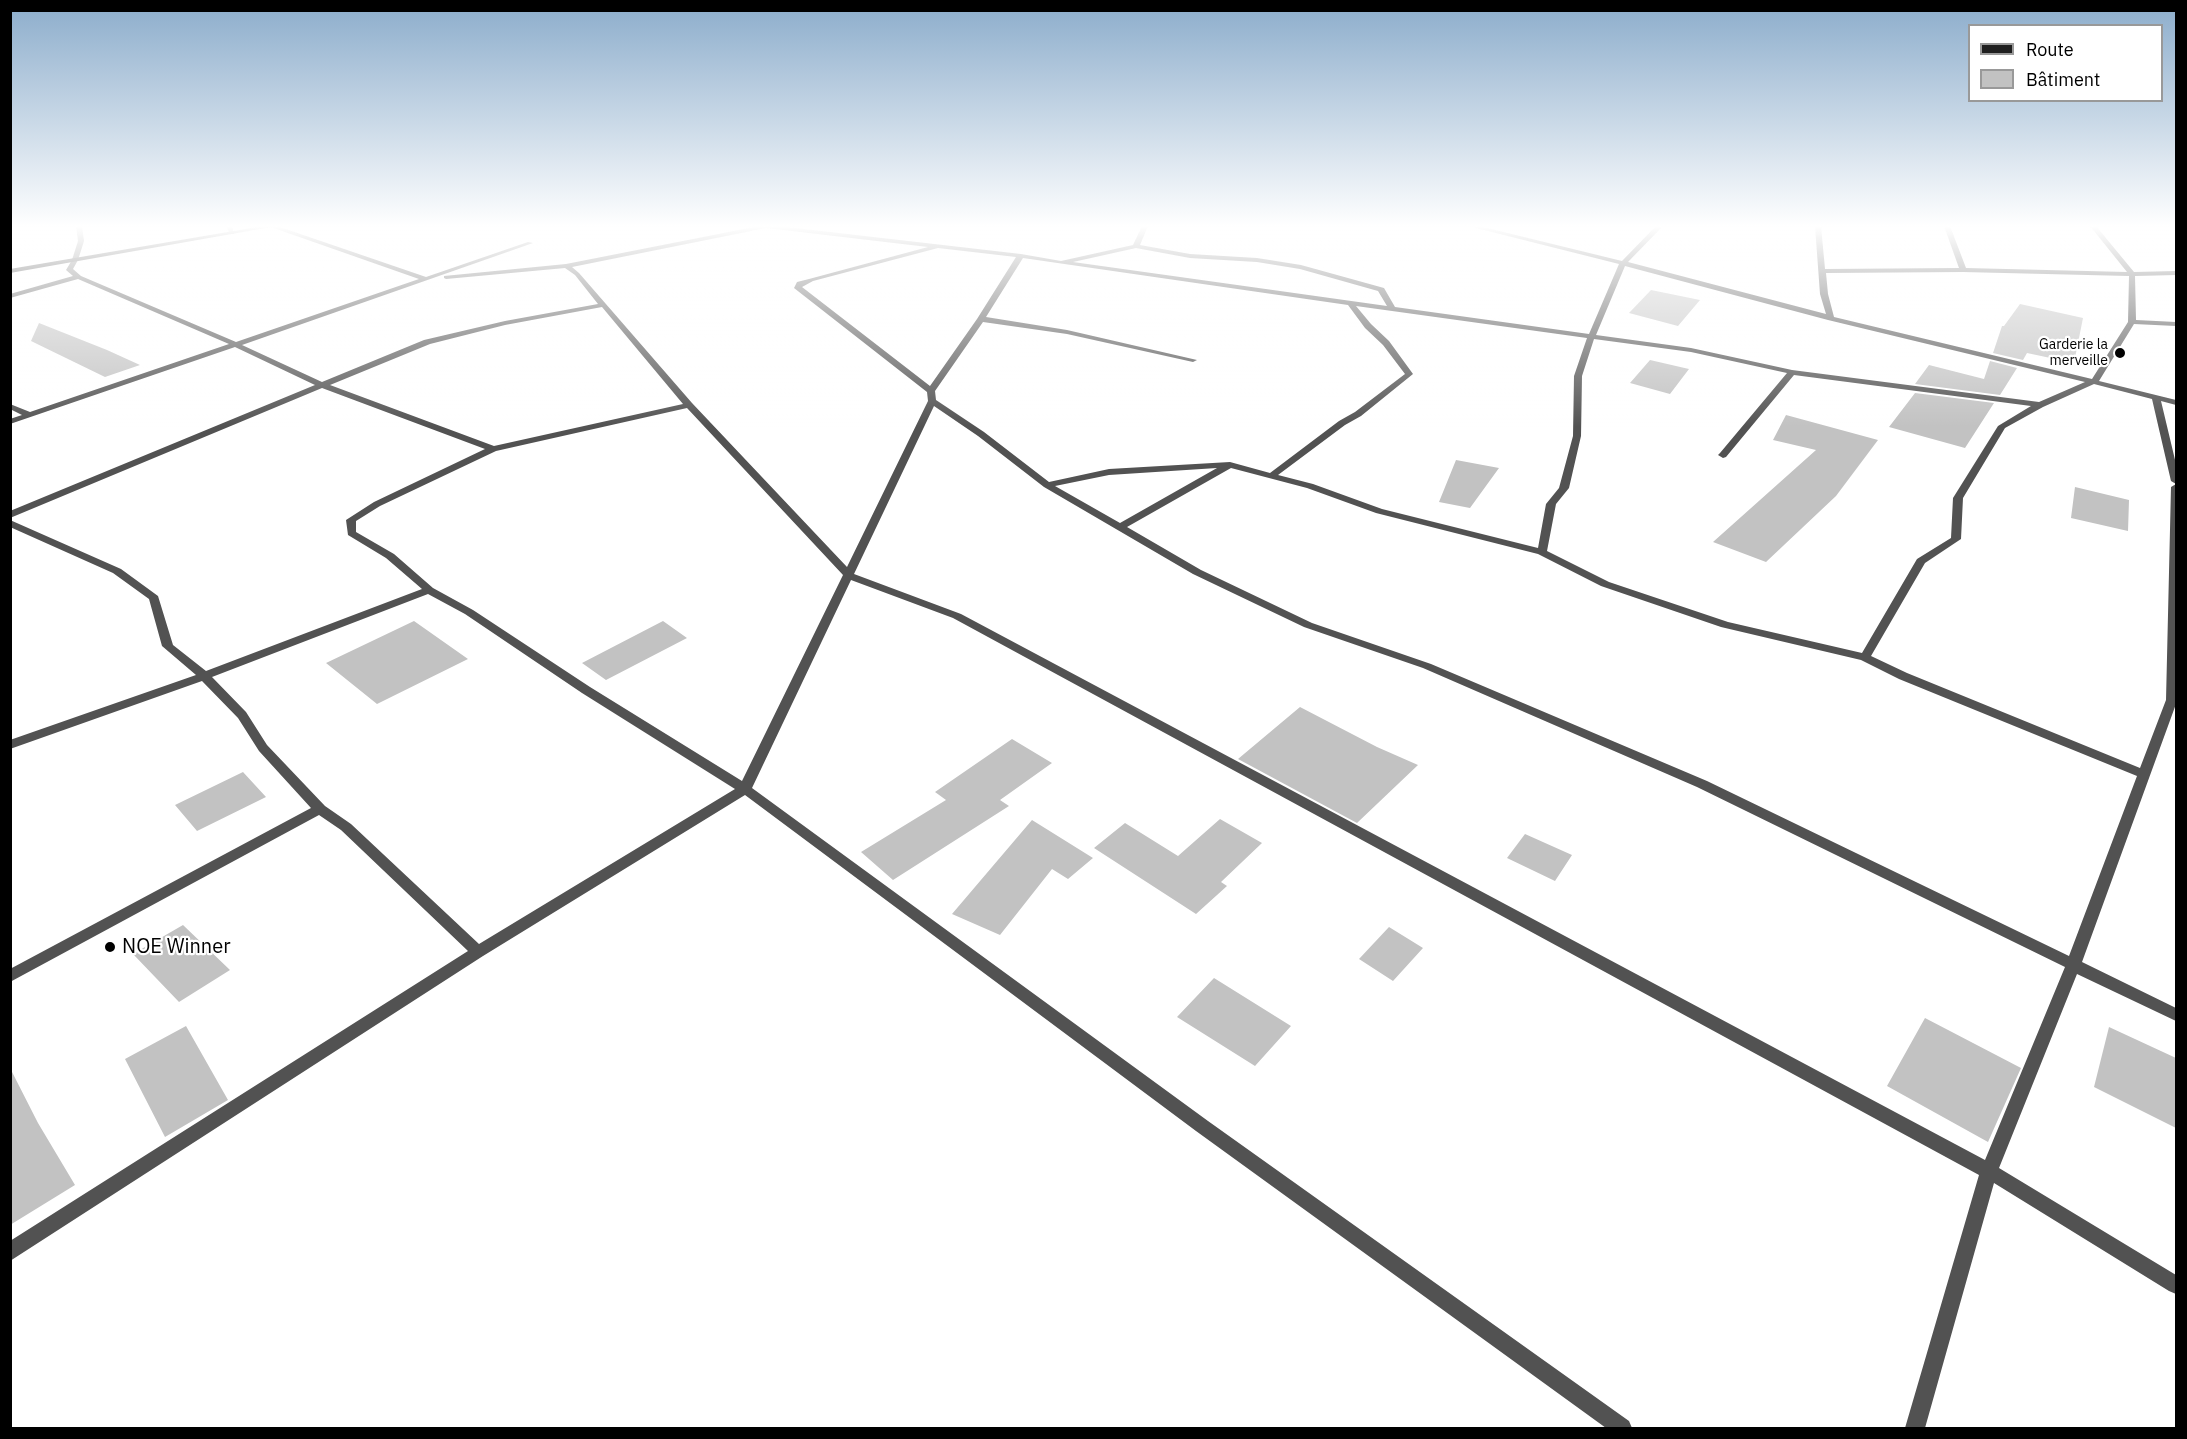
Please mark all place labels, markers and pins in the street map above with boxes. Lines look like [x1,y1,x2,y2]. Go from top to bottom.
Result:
place label: Garderie la merveille [2039,337,2108,370]
marker: Garderie la merveille [2113,346,2127,360]
place label: NOE Winner [122,935,231,959]
marker: NOE Winner [103,940,117,954]

